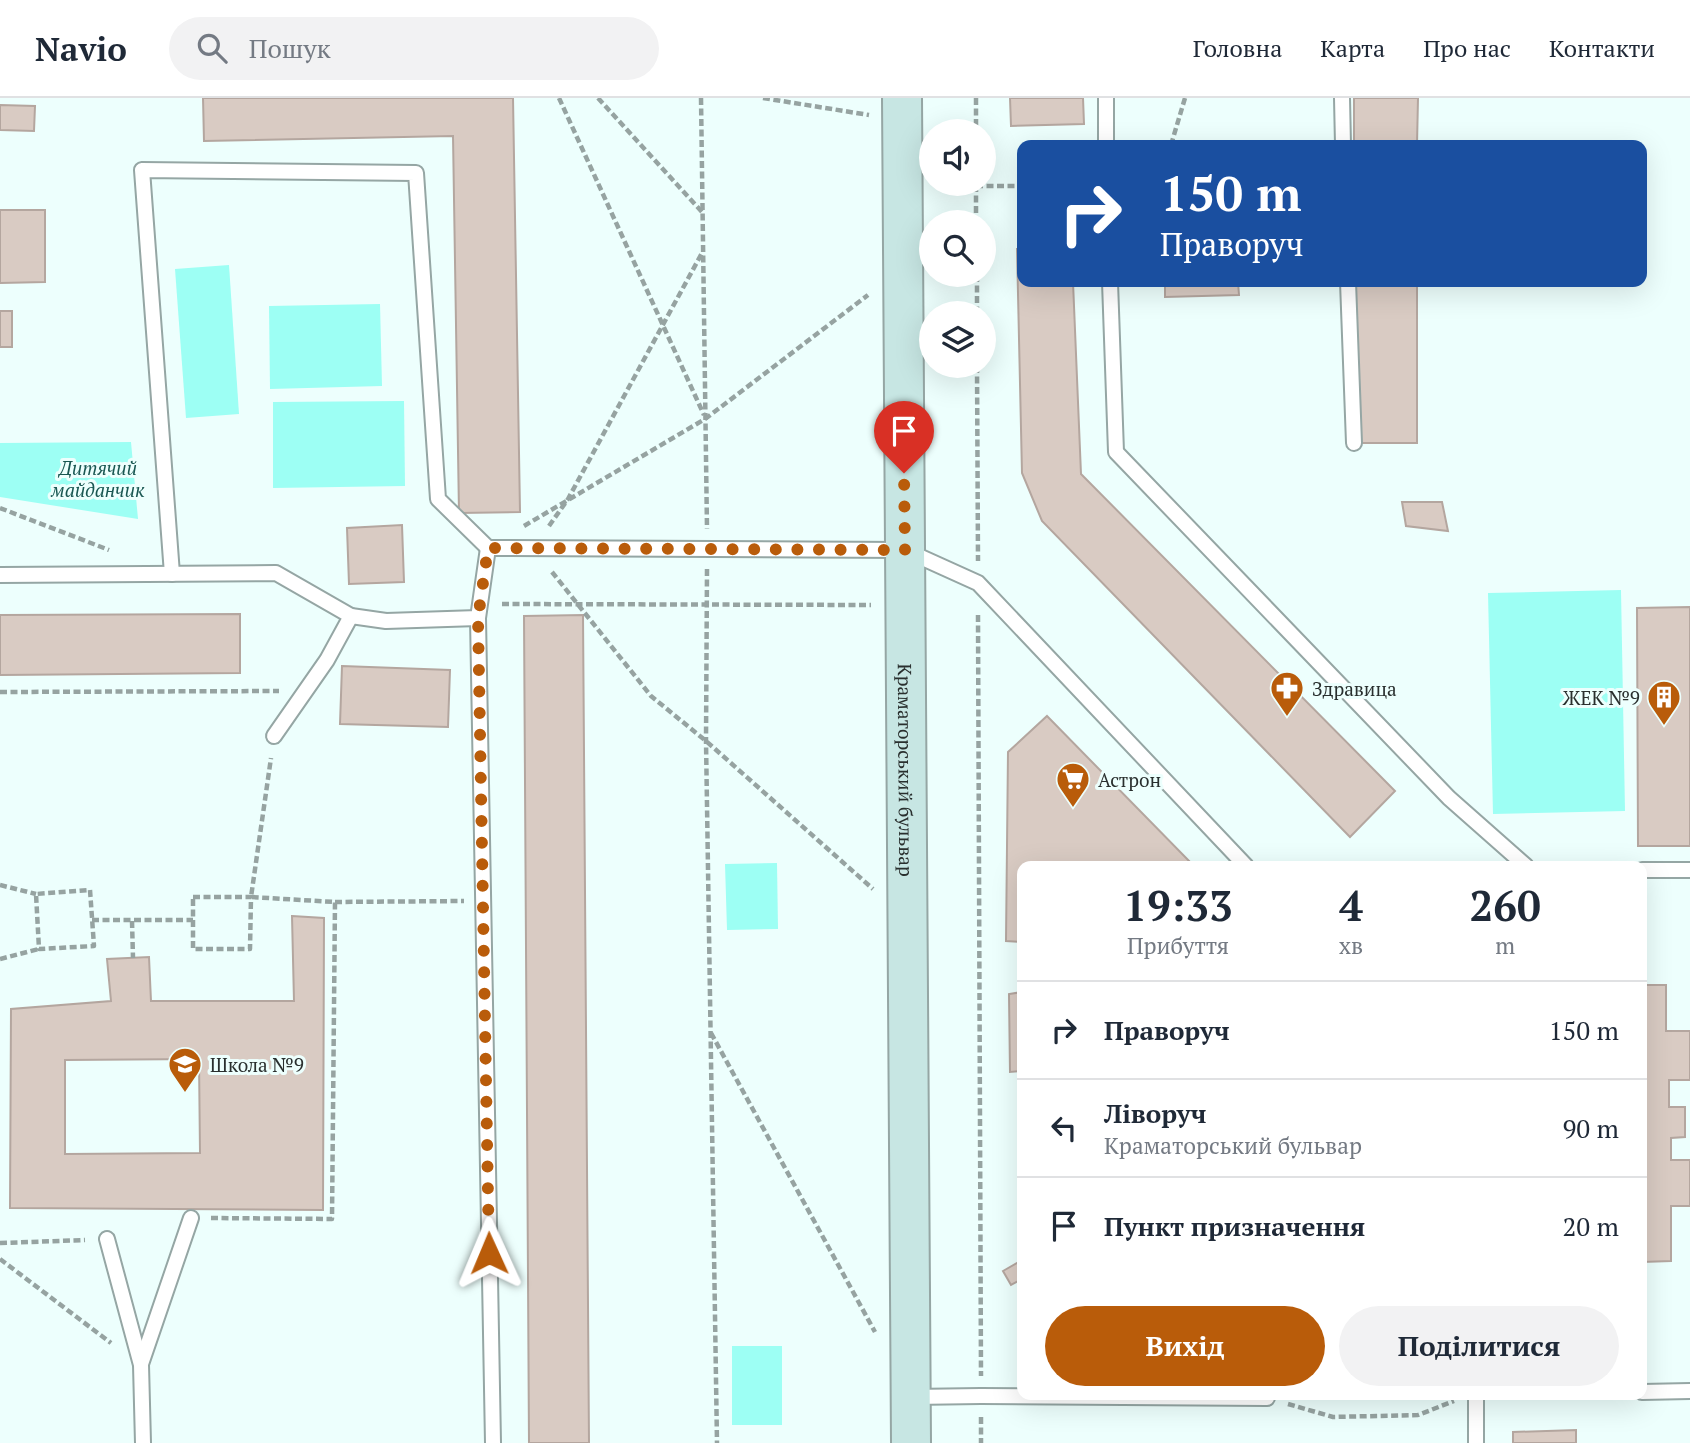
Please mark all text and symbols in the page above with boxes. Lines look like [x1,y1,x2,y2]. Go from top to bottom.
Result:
search box [169,17,659,80]
text: Navio [35,27,127,70]
icon: search [193,29,231,67]
text: Пошук [249,31,331,65]
text: Головна [1193,32,1282,64]
text: Карта [1320,32,1385,64]
text: Про нас [1423,32,1511,64]
text: Контакти [1549,32,1655,64]
map controls [919,119,996,378]
button: sound [919,119,996,196]
text: 150 m [1160,160,1302,225]
icon: right [1045,168,1136,259]
button: search [919,210,996,287]
text: Праворуч [1160,223,1304,265]
button: layers [919,301,996,378]
pin [874,401,934,473]
icon: arrive [885,412,923,450]
park label: Дитячий майданчик [50,455,145,502]
street label: Краматорський бульвар [893,663,920,877]
pharmacy icon: Здравица [1268,669,1306,718]
place label: Здравица [1312,676,1397,701]
building icon: ЖЕК №9 [1645,678,1683,727]
place label: ЖЕК №9 [1563,685,1640,710]
supermarket icon: Астрон [1054,760,1092,809]
place label: Астрон [1098,767,1161,792]
text: 19:33 [1123,877,1233,933]
text: 4 [1339,877,1363,933]
text: 260 [1469,877,1541,933]
text: Прибуття [1127,930,1229,961]
text: хв [1339,930,1363,961]
text: m [1495,930,1515,961]
icon: right [1045,1011,1083,1049]
text: Праворуч [1104,1013,1230,1047]
text: 150 m [1549,1013,1619,1047]
school or university icon: Школа №9 [166,1045,204,1094]
place label: Школа №9 [210,1052,304,1077]
text: Ліворуч [1104,1096,1207,1130]
icon: left [1045,1109,1083,1147]
text: 90 m [1563,1111,1619,1145]
text: Краматорський бульвар [1104,1130,1362,1161]
icon: arrive [1045,1207,1083,1245]
text: Пункт призначення [1104,1209,1365,1243]
text: 20 m [1563,1209,1619,1243]
position arrow [452,1216,526,1290]
button: Вихід [1045,1306,1325,1386]
button: Поділитися [1339,1306,1619,1386]

